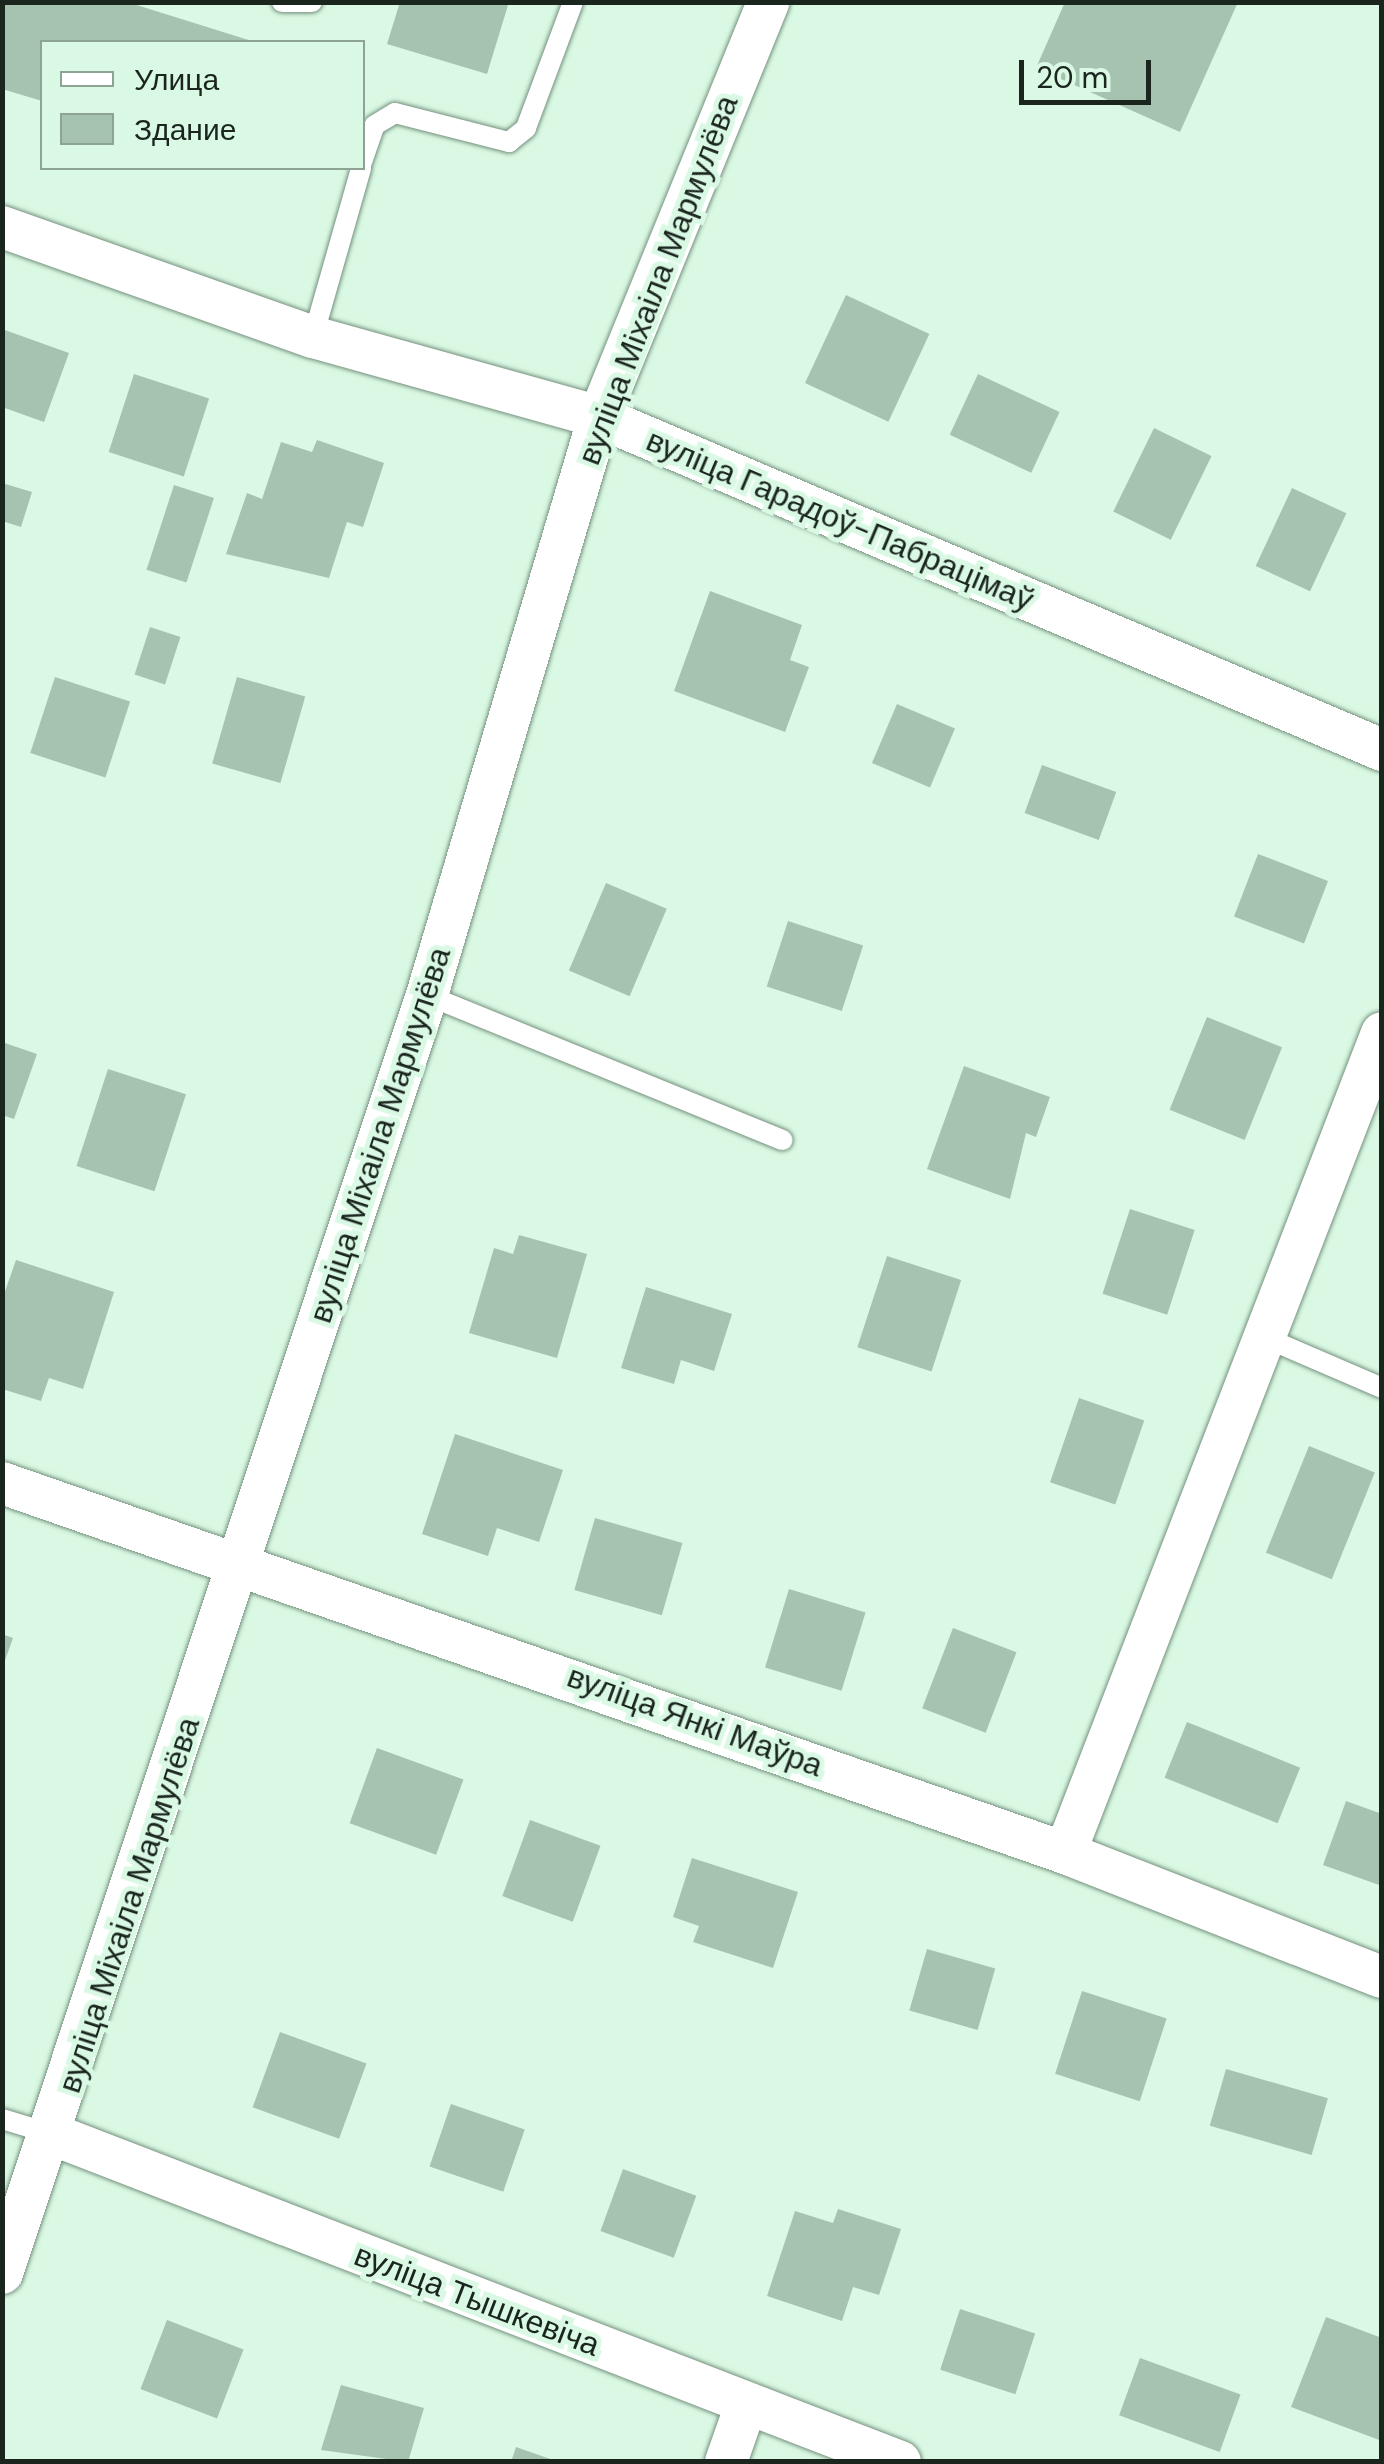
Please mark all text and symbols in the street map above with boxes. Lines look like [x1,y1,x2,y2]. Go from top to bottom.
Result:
legend [40,40,365,170]
scale bar [1024,40,1156,102]
text: 20 m [1036,58,1108,97]
text: Улица [134,60,219,99]
street label: вуліца Міхаіла Мармулёва [570,90,746,470]
text: Здание [134,110,236,149]
street label: вуліца Гарадоў-Пабрацімаў [641,421,1039,619]
street label: вуліца Міхаіла Мармулёва [301,942,459,1328]
street label: вуліца Янкі Маўра [562,1657,828,1785]
street label: вуліца Міхаіла Мармулёва [50,1712,208,2098]
street label: вуліца Тышкевіча [349,2236,605,2364]

